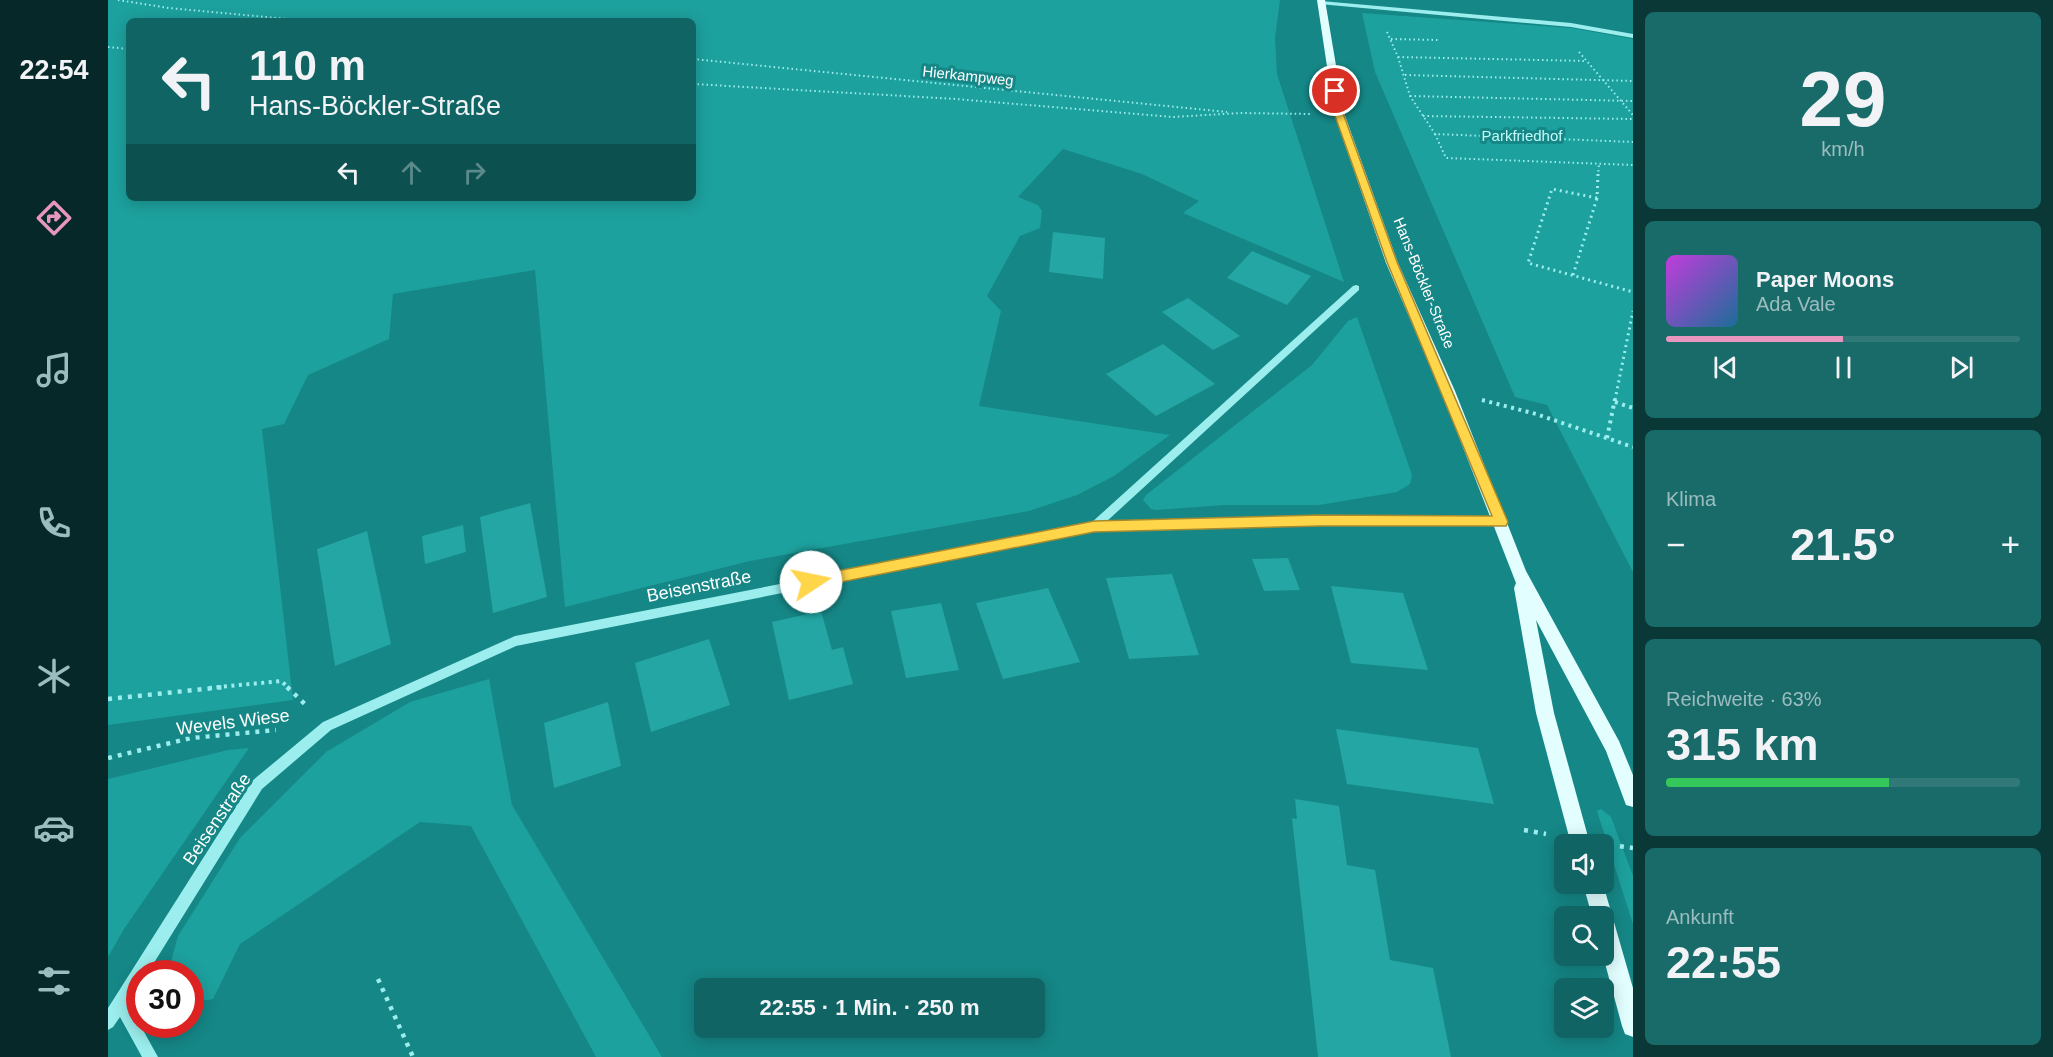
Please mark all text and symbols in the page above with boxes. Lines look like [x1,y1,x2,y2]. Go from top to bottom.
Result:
icon: left [150,42,228,120]
text: 110 m [249,42,366,89]
text: 22:54 [19,55,89,85]
text: 29 [1800,55,1886,143]
street label: Hierkampweg [922,62,1015,89]
pin [1309,65,1360,116]
icon: arrive [1318,74,1351,107]
text: Hans-Böckler-Straße [249,91,501,121]
park label: Parkfriedhof [1482,127,1563,144]
text: km/h [1821,138,1865,160]
icon: left [332,156,365,189]
icon: ahead [395,156,428,189]
icon: right [458,156,491,189]
icon: directions [33,197,75,239]
street label: Hans-Böckler-Straße [1390,215,1459,351]
text: Paper Moons [1756,267,1894,292]
text: Ada Vale [1756,293,1836,315]
icon: music [33,349,75,391]
icon: previous [1709,351,1742,384]
icon: pause [1827,351,1860,384]
icon: next [1945,351,1978,384]
text: Klima [1666,488,1716,510]
icon: phone [33,502,75,544]
text: 21.5° [1790,519,1896,570]
text: − [1666,526,1685,563]
text: + [2001,526,2020,563]
position arrow [779,550,843,614]
street label: Beisenstraße [645,566,753,606]
icon: climate [33,655,75,697]
text: Reichweite · 63% [1666,688,1822,710]
street label: Wevels Wiese [175,705,291,739]
text: 315 km [1666,719,1819,770]
street label: Beisenstraße [179,769,255,869]
icon: car [33,807,75,849]
map controls [1554,834,1614,1038]
button: sound [1554,834,1614,894]
button: search [1554,906,1614,966]
text: Ankunft [1666,906,1734,928]
text: 22:55 [1666,937,1781,988]
icon: filters [33,960,75,1002]
speed limit sign: 30 [126,960,204,1038]
button: layers [1554,978,1614,1038]
text: 22:55 · 1 Min. · 250 m [759,995,980,1020]

